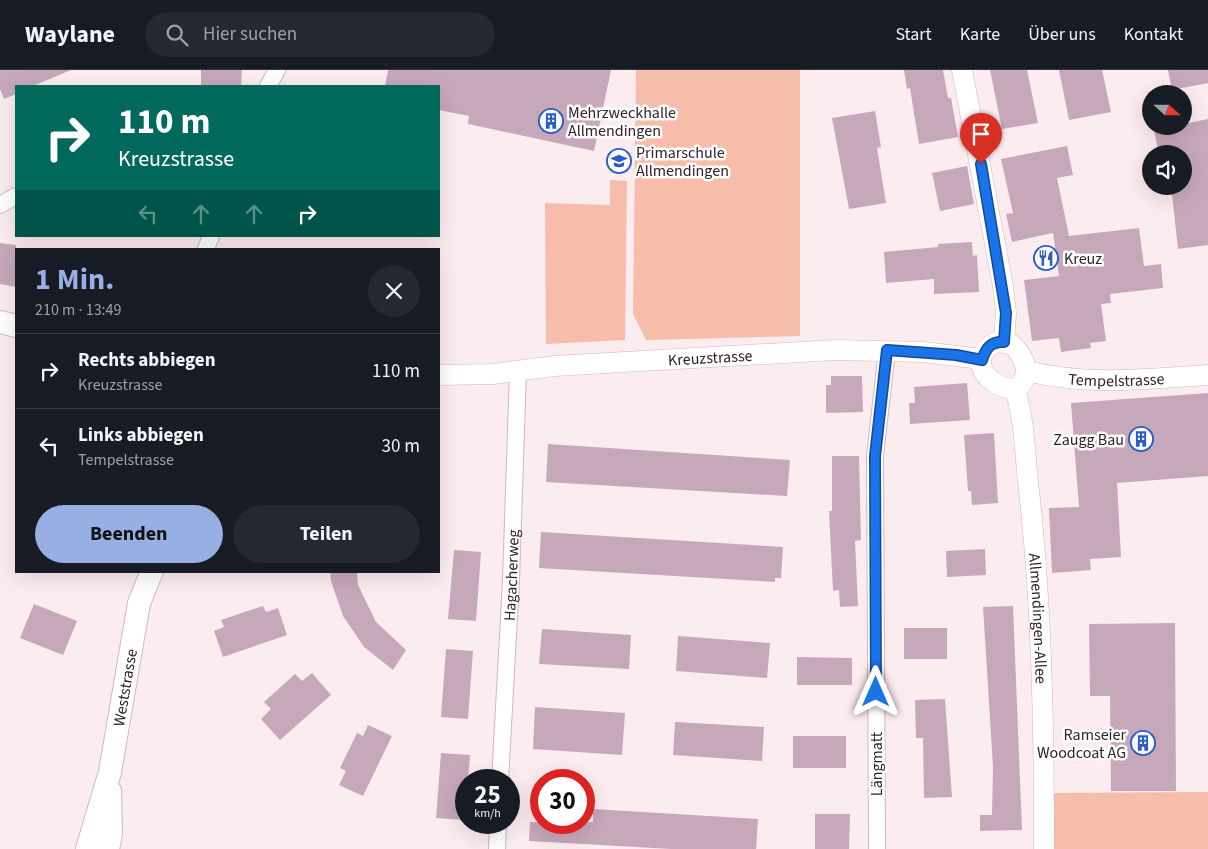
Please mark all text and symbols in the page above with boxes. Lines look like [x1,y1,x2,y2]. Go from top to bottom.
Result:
search box [145,12,495,57]
text: Waylane [25,17,115,52]
icon: search [163,21,191,49]
text: Hier suchen [203,21,297,48]
text: Start [895,22,932,47]
text: Karte [960,22,1000,47]
text: Über uns [1028,22,1096,47]
text: Kontakt [1124,22,1183,47]
north arrow [1142,85,1192,135]
map controls [1142,85,1192,195]
text: 110 m [118,97,210,147]
place label: Mehrzweckhalle Allmendingen [568,102,676,142]
icon: right [35,105,100,170]
building icon: Mehrzweckhalle Allmendingen [538,108,564,134]
pin [960,113,1002,164]
icon: arrive [967,120,995,148]
place label: Primarschule Allmendingen [636,142,729,182]
text: Kreuzstrasse [118,143,234,175]
button: sound [1142,145,1192,195]
school or university icon: Primarschule Allmendingen [606,148,632,174]
icon: left [134,200,162,228]
icon: ahead [187,200,215,228]
icon: ahead [240,200,268,228]
icon: right [293,200,321,228]
restaurant icon: Kreuz [1033,245,1059,271]
place label: Kreuz [1064,248,1102,270]
text: 1 Min. [35,258,114,301]
button: close [368,265,420,317]
text: 210 m · 13:49 [35,299,122,321]
street label: Kreuzstrasse [667,345,753,372]
text: Rechts abbiegen [78,347,216,374]
icon: right [35,357,63,385]
text: 110 m [372,358,420,385]
street label: Tempelstrasse [1067,368,1165,392]
text: Kreuzstrasse [78,374,162,396]
text: Links abbiegen [78,422,204,449]
building icon: Zaugg Bau [1128,426,1154,452]
place label: Zaugg Bau [1053,429,1124,451]
icon: left [35,432,63,460]
text: 30 m [382,433,420,460]
text: Tempelstrasse [78,449,174,471]
button: Beenden [35,505,223,563]
button: Teilen [233,505,420,563]
street label: Hagacherweg [499,529,525,622]
street label: Allmendingen-Allee [1023,552,1052,684]
street label: Weststrasse [108,647,143,728]
position arrow [849,665,901,717]
place label: Ramseier Woodcoat AG [1037,724,1126,764]
building icon: Ramseier Woodcoat AG [1130,730,1156,756]
street label: Längmatt [866,731,888,796]
speed limit sign: 30 [530,769,595,834]
text: 25 [474,777,501,813]
text: km/h [474,805,501,822]

